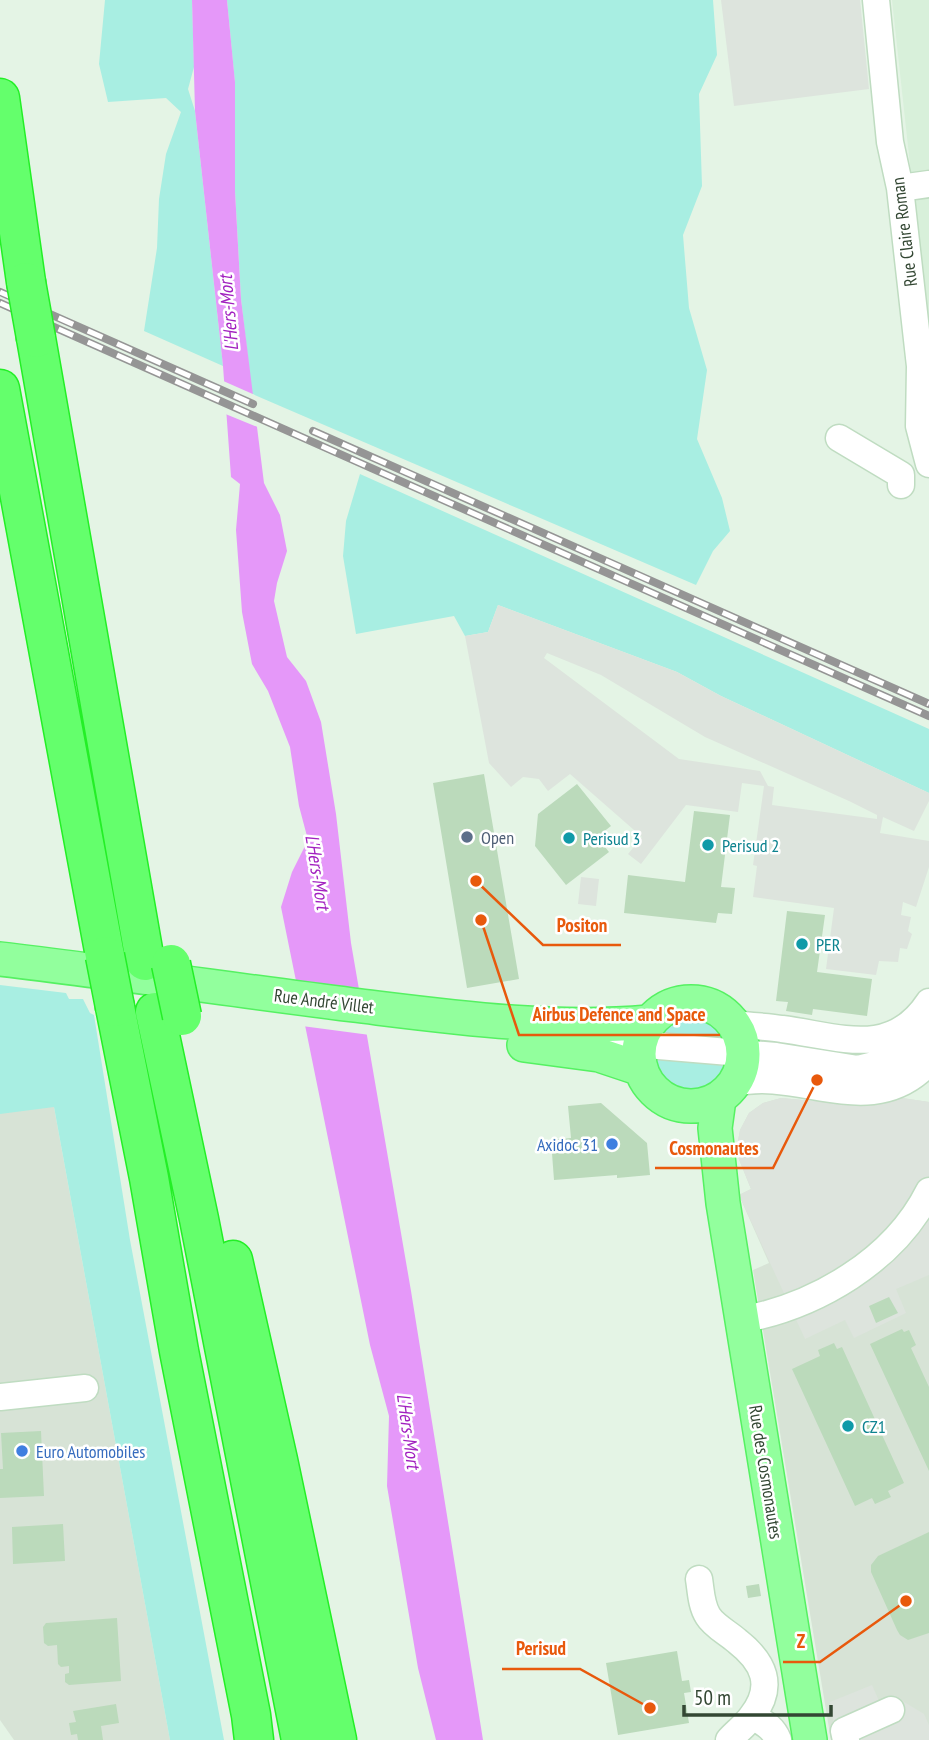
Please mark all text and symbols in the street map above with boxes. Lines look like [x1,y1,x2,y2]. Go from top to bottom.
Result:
street label: Rue Claire Roman [886,176,922,288]
water label: L'Hers-Mort [213,271,243,352]
place label: Open [481,826,514,849]
place label: Perisud 3 [583,827,640,850]
marker: Open [459,829,475,845]
marker: Perisud 3 [561,830,577,846]
water label: L'Hers-Mort [300,833,336,914]
place label: Perisud 2 [722,834,779,857]
marker: Perisud 2 [700,837,716,853]
callout: Positon [543,905,621,945]
text: Positon [557,913,607,937]
place label: PER [816,933,841,956]
marker: PER [794,936,810,952]
street label: Rue André Villet [273,983,375,1019]
callout: Airbus Defence and Space [519,995,720,1035]
text: Airbus Defence and Space [531,1002,706,1026]
callout: Cosmonautes [655,1128,773,1168]
place label: Axidoc 31 [537,1133,598,1156]
marker: Axidoc 31 [604,1136,620,1152]
text: Cosmonautes [669,1136,759,1160]
water label: L'Hers-Mort [392,1392,427,1473]
street label: Rue des Cosmonautes [744,1403,788,1541]
place label: CZ1 [862,1415,886,1438]
marker: CZ1 [840,1418,856,1434]
place label: Euro Automobiles [36,1440,145,1463]
marker: Euro Automobiles [14,1443,30,1459]
callout: Z [783,1622,820,1662]
callout: Perisud [502,1629,580,1669]
text: Z [797,1629,806,1653]
text: Perisud [516,1636,566,1660]
scale bar [684,1674,831,1718]
text: 50 m [694,1684,731,1711]

